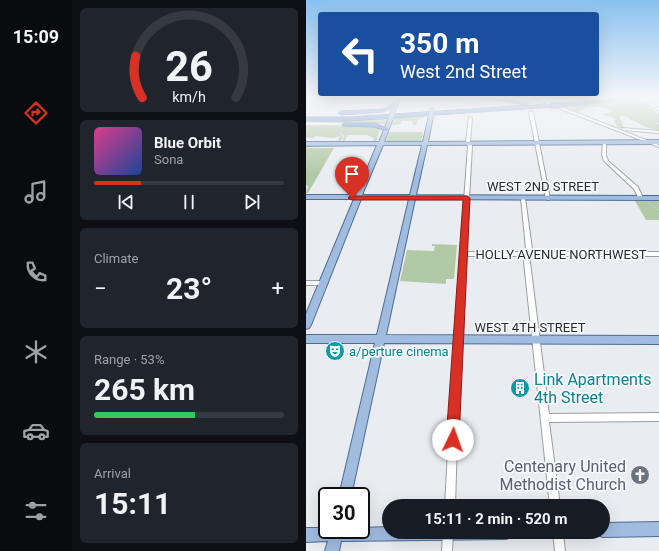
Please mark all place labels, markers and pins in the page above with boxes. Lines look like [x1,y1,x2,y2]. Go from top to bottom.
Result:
pin [335,157,369,198]
theatre icon: a/perture cinema [324,340,346,362]
place label: a/perture cinema [349,344,449,359]
place label: Link Apartments 4th Street [534,370,651,407]
building icon: Link Apartments 4th Street [509,377,531,399]
place label: Centenary United Methodist Church [499,457,626,494]
church icon: Centenary United Methodist Church [629,464,651,486]

